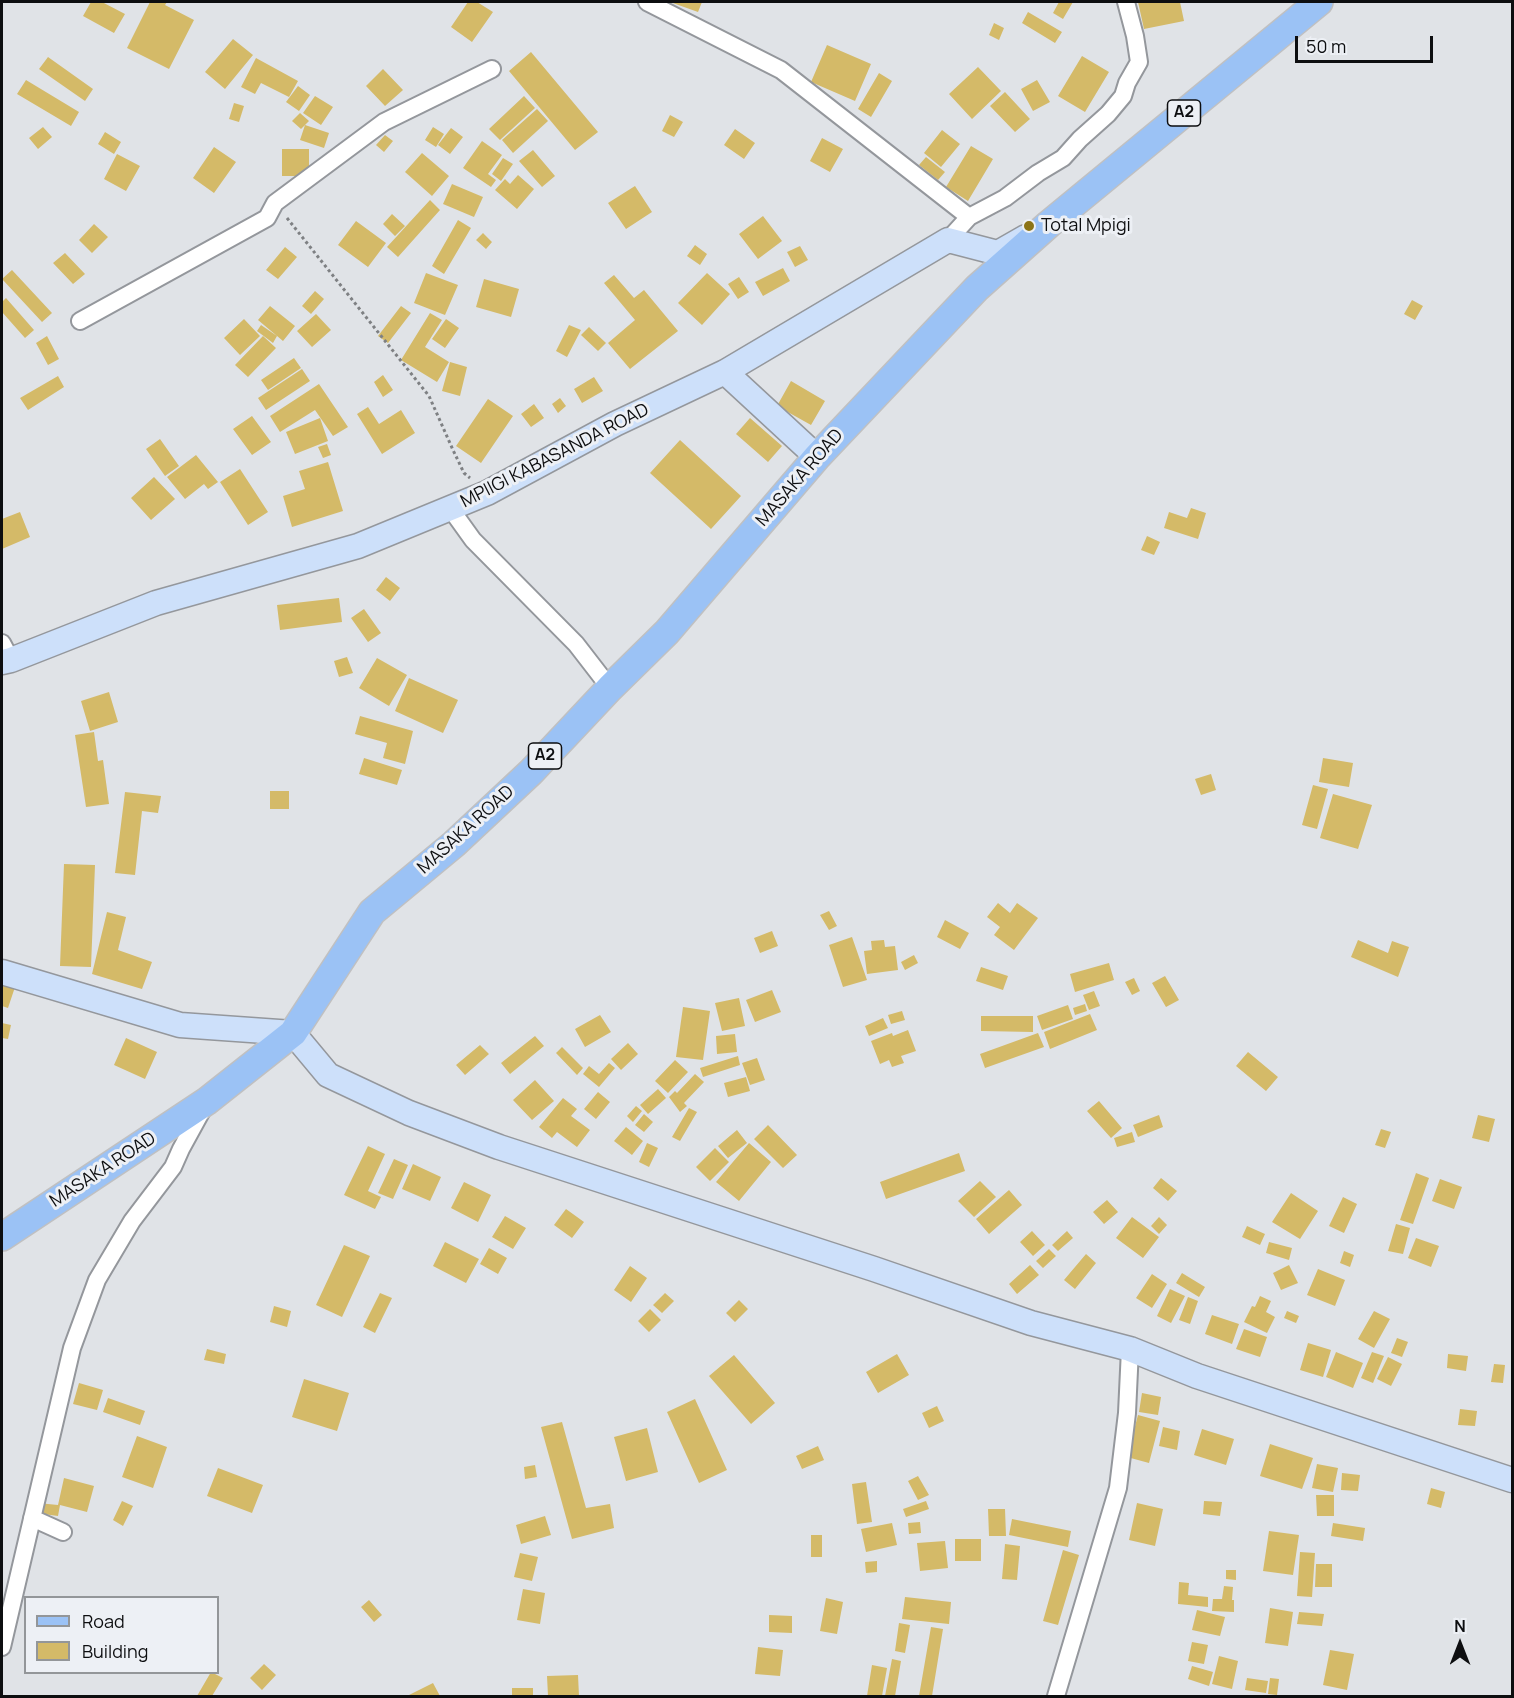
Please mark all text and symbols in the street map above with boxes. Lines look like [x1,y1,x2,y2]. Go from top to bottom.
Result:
scale bar [1298,24,1436,62]
text: 50 m [1306,34,1346,58]
road number: A2 [1168,100,1200,126]
place label: Total Mpigi [1041,215,1131,237]
marker: Total Mpigi [1022,219,1036,233]
street label: MPIIGI KABASANDA ROAD [457,399,653,513]
street label: MASAKA ROAD [752,425,848,531]
road number: A2 [528,743,562,769]
street label: MASAKA ROAD [413,781,519,879]
street label: MASAKA ROAD [46,1128,160,1212]
legend [24,1596,219,1674]
text: Road [82,1609,125,1633]
north arrow [1430,1614,1490,1674]
text: N [1454,1615,1466,1637]
text: Building [82,1639,148,1663]

